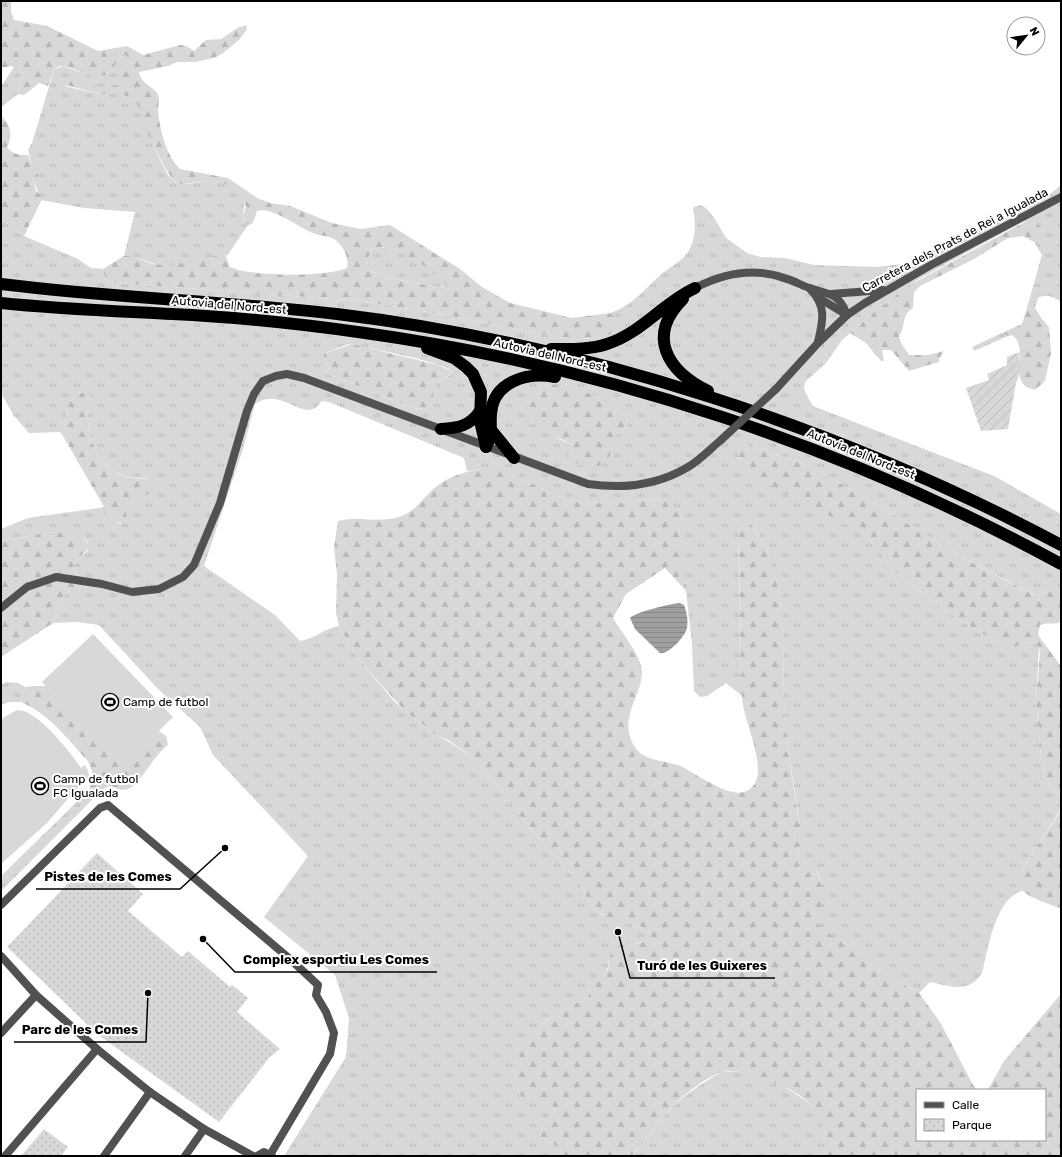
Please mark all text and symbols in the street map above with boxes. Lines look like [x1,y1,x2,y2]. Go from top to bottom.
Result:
north arrow [1006,16,1046,56]
text: N [1027,25,1042,38]
street label: Carretera dels Prats de Rei a Igualada [860,185,1050,295]
street label: Autovia del Nord-est [171,293,287,317]
street label: Autovia del Nord-est [492,335,608,375]
street label: Autovia del Nord-est [805,426,917,482]
sports icon: Camp de futbol [100,692,120,712]
place label: Camp de futbol [123,695,209,709]
place label: Camp de futbol FC Igualada [53,772,139,800]
sports icon: Camp de futbol FC Igualada [30,776,50,796]
callout: Pistes de les Comes [36,864,180,889]
text: Pistes de les Comes [44,869,172,884]
callout: Complex esportiu Les Comes [235,947,437,972]
text: Complex esportiu Les Comes [243,952,429,967]
callout: Turó de les Guixeres [630,953,775,978]
text: Turó de les Guixeres [637,958,767,973]
callout: Parc de les Comes [14,1017,146,1042]
text: Parc de les Comes [22,1022,138,1037]
legend [916,1089,1046,1141]
text: Calle [952,1098,979,1112]
text: Parque [952,1118,992,1132]

